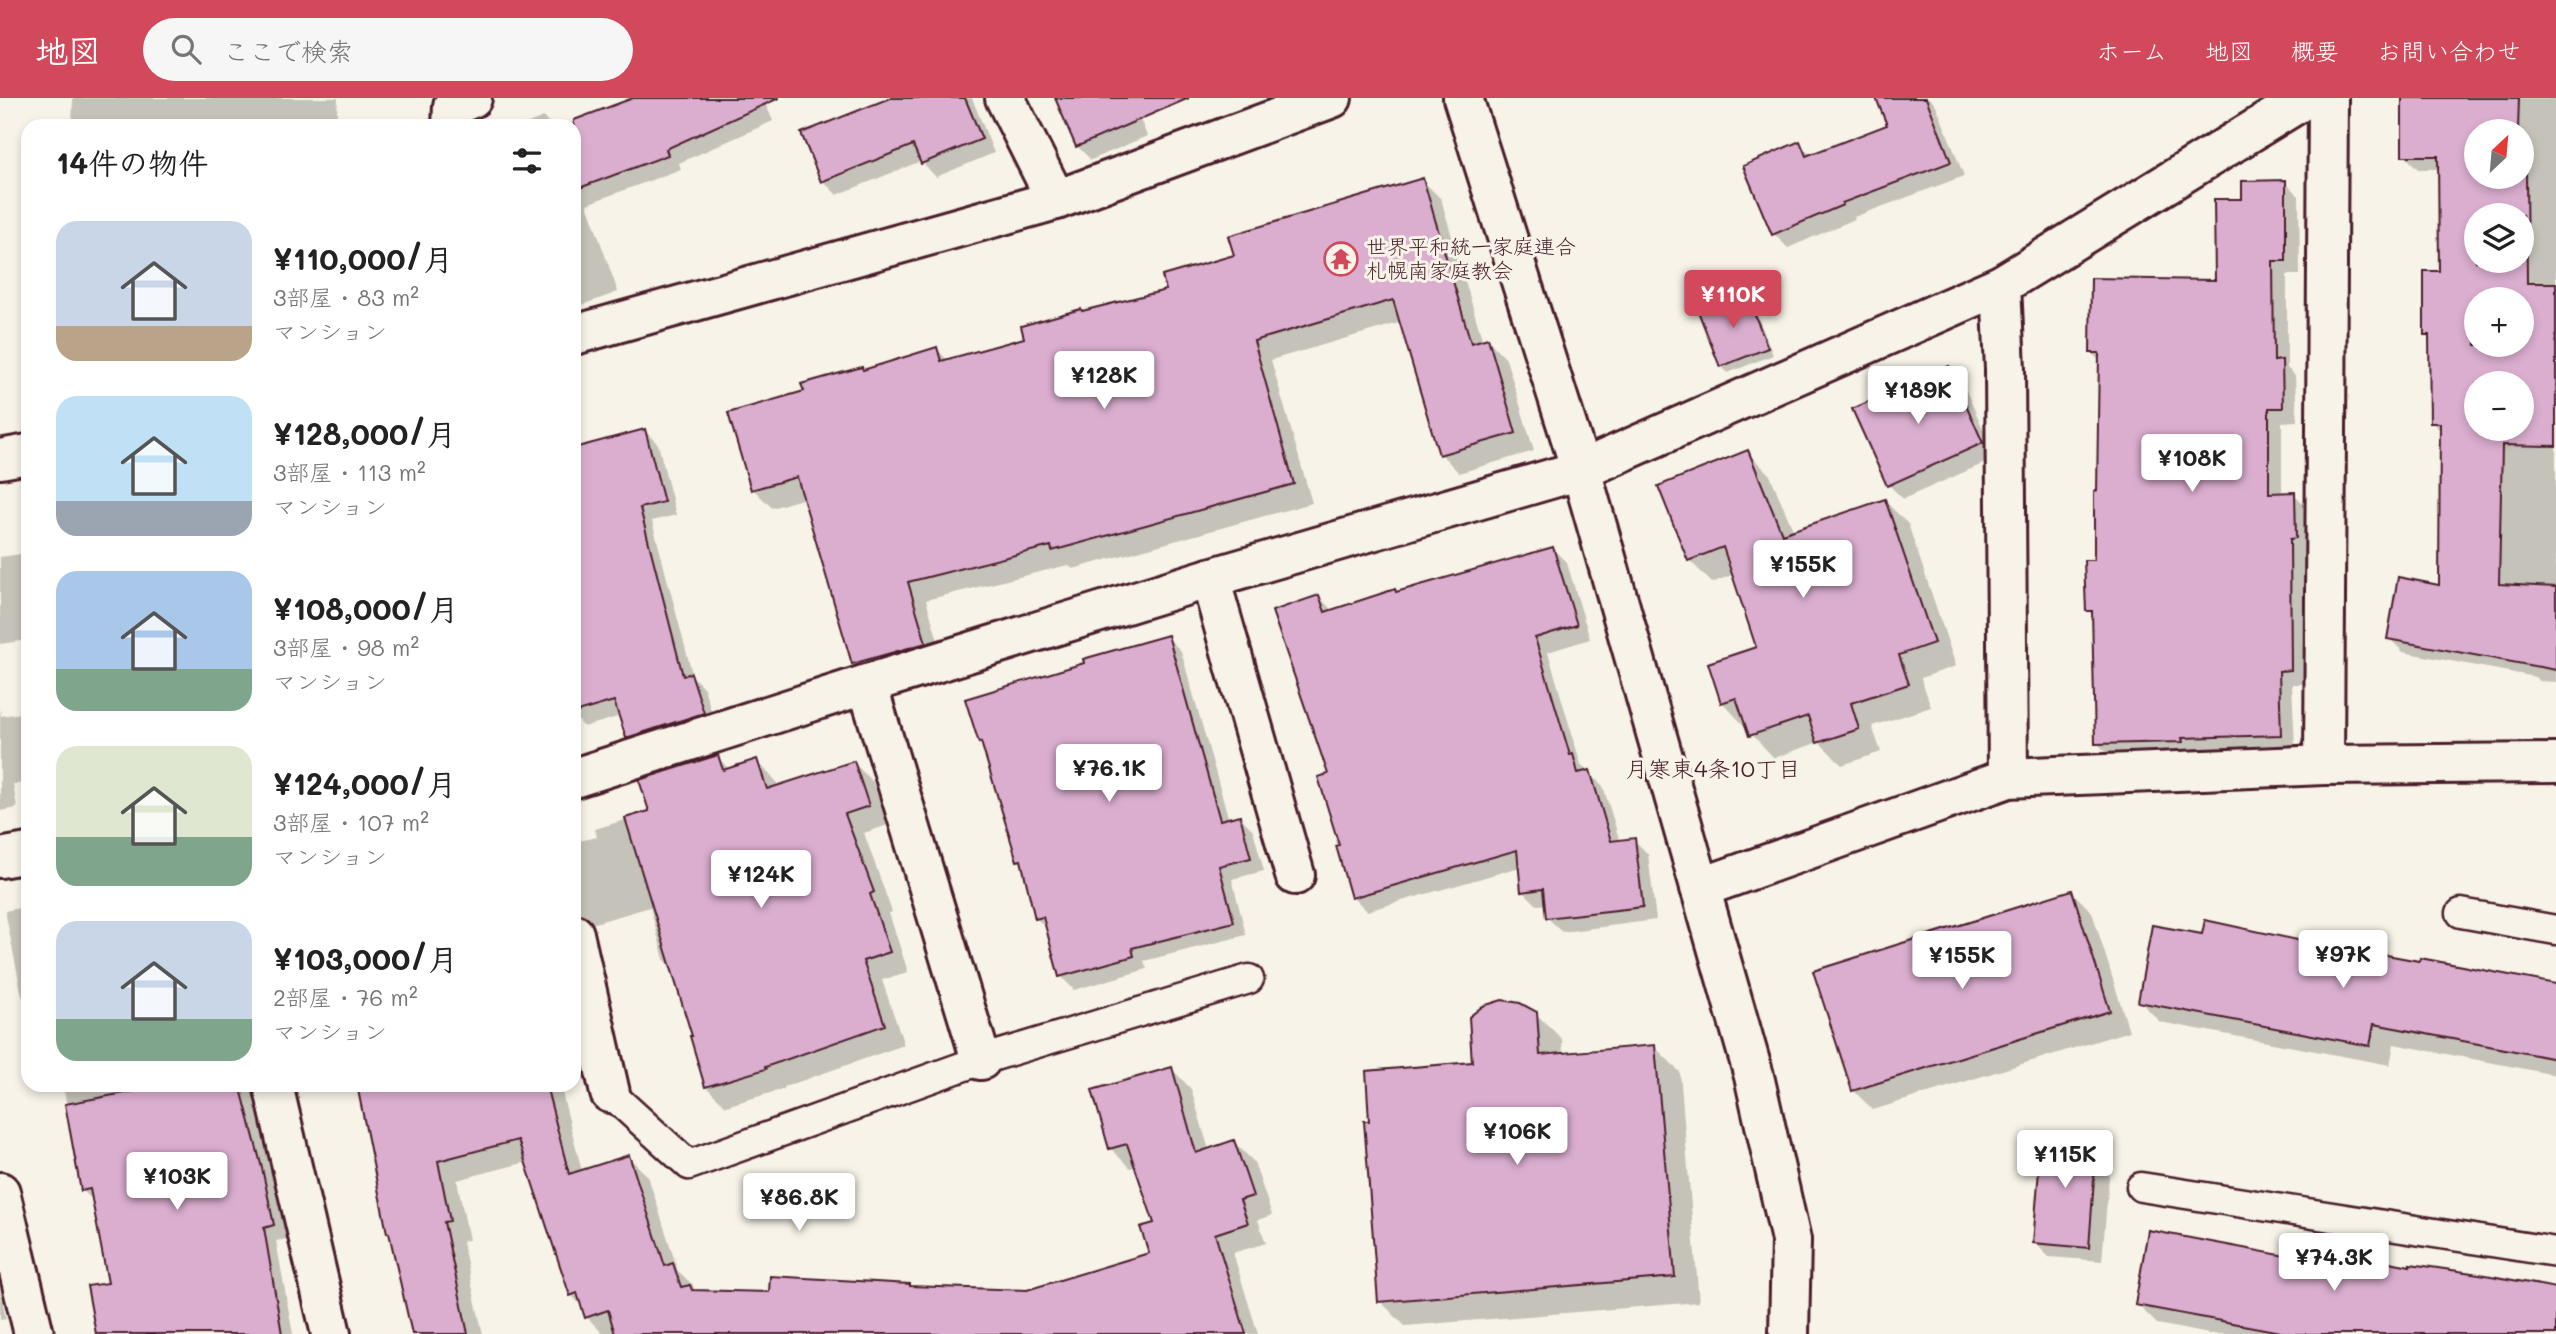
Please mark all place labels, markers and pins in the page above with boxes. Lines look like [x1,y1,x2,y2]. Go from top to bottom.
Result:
place label: 世界平和統一家庭連合 札幌南家庭教会 [1366,232,1576,283]
temple icon: 世界平和統一家庭連合 札幌南家庭教会 [1322,240,1360,278]
pin: ¥110K [1684,271,1782,330]
pin: ¥128K [1055,352,1153,411]
pin: ¥189K [1869,366,1967,426]
pin: ¥108K [2143,434,2241,494]
pin: ¥155K [1754,540,1852,600]
pin: ¥76.1K [1052,744,1166,804]
pin: ¥124K [712,850,810,910]
pin: ¥97K [2302,930,2384,990]
pin: ¥155K [1913,932,2011,991]
pin: ¥106K [1468,1108,1566,1167]
pin: ¥115K [2016,1130,2114,1190]
pin: ¥103K [128,1152,226,1212]
pin: ¥86.8K [742,1174,856,1233]
pin: ¥74.3K [2277,1234,2391,1293]

